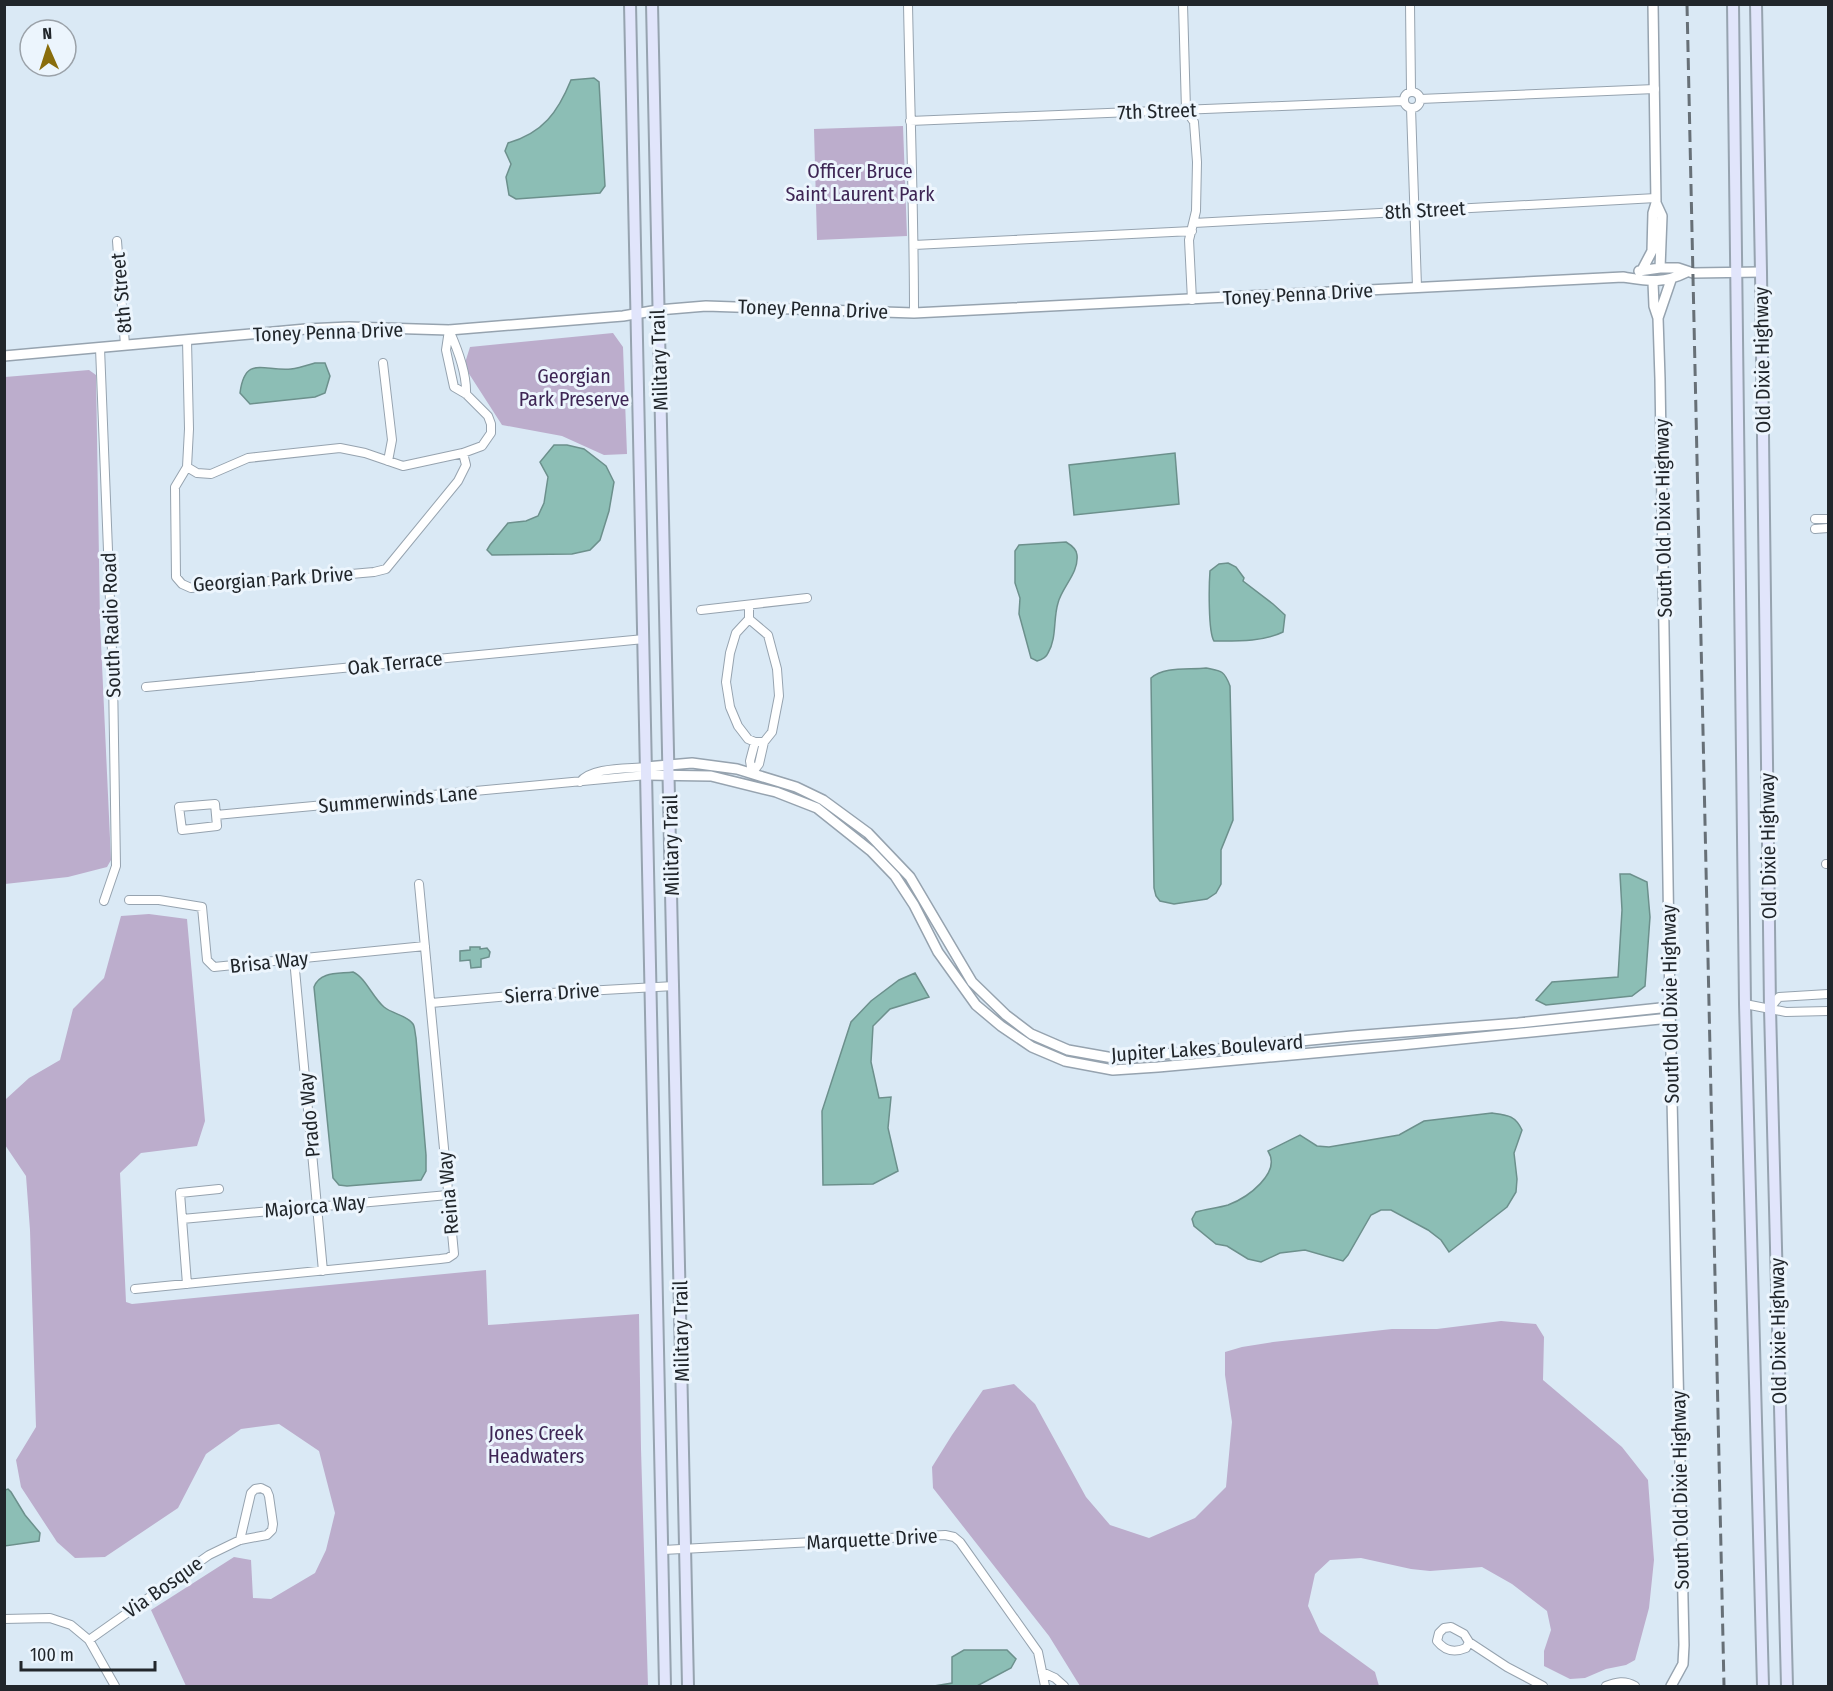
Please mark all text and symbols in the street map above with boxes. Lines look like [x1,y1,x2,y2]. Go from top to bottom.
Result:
north arrow [18,18,78,78]
text: N [42,24,53,43]
street label: 7th Street [1117,98,1197,124]
park label: Officer Bruce Saint Laurent Park [785,159,935,206]
street label: 8th Street [1384,196,1467,224]
street label: 8th Street [105,251,136,334]
street label: Toney Penna Drive [1222,278,1374,310]
street label: Old Dixie Highway [1749,286,1775,433]
street label: Toney Penna Drive [737,294,889,324]
street label: Military Trail [645,309,673,411]
street label: Toney Penna Drive [252,317,404,347]
park label: Georgian Park Preserve [519,364,629,411]
street label: South Old Dixie Highway [1649,418,1677,618]
street label: South Radio Road [96,552,126,698]
street label: Georgian Park Drive [192,561,354,597]
street label: Oak Terrace [346,646,444,680]
street label: Old Dixie Highway [1755,772,1781,919]
street label: Summerwinds Lane [317,780,479,818]
street label: Military Trail [658,794,684,896]
street label: South Old Dixie Highway [1656,904,1684,1104]
street label: Brisa Way [229,946,309,978]
street label: Sierra Drive [504,978,600,1008]
street label: Jupiter Lakes Boulevard [1110,1029,1304,1067]
street label: Prado Way [293,1072,325,1158]
street label: Reina Way [432,1150,464,1236]
street label: Majorca Way [263,1190,367,1222]
street label: Old Dixie Highway [1765,1257,1791,1404]
street label: Military Trail [668,1280,694,1382]
street label: South Old Dixie Highway [1666,1390,1694,1590]
park label: Jones Creek Headwaters [488,1421,584,1468]
street label: Marquette Drive [806,1524,938,1554]
street label: Via Bosque [119,1551,207,1623]
scale bar [21,1634,154,1672]
text: 100 m [30,1644,74,1666]

